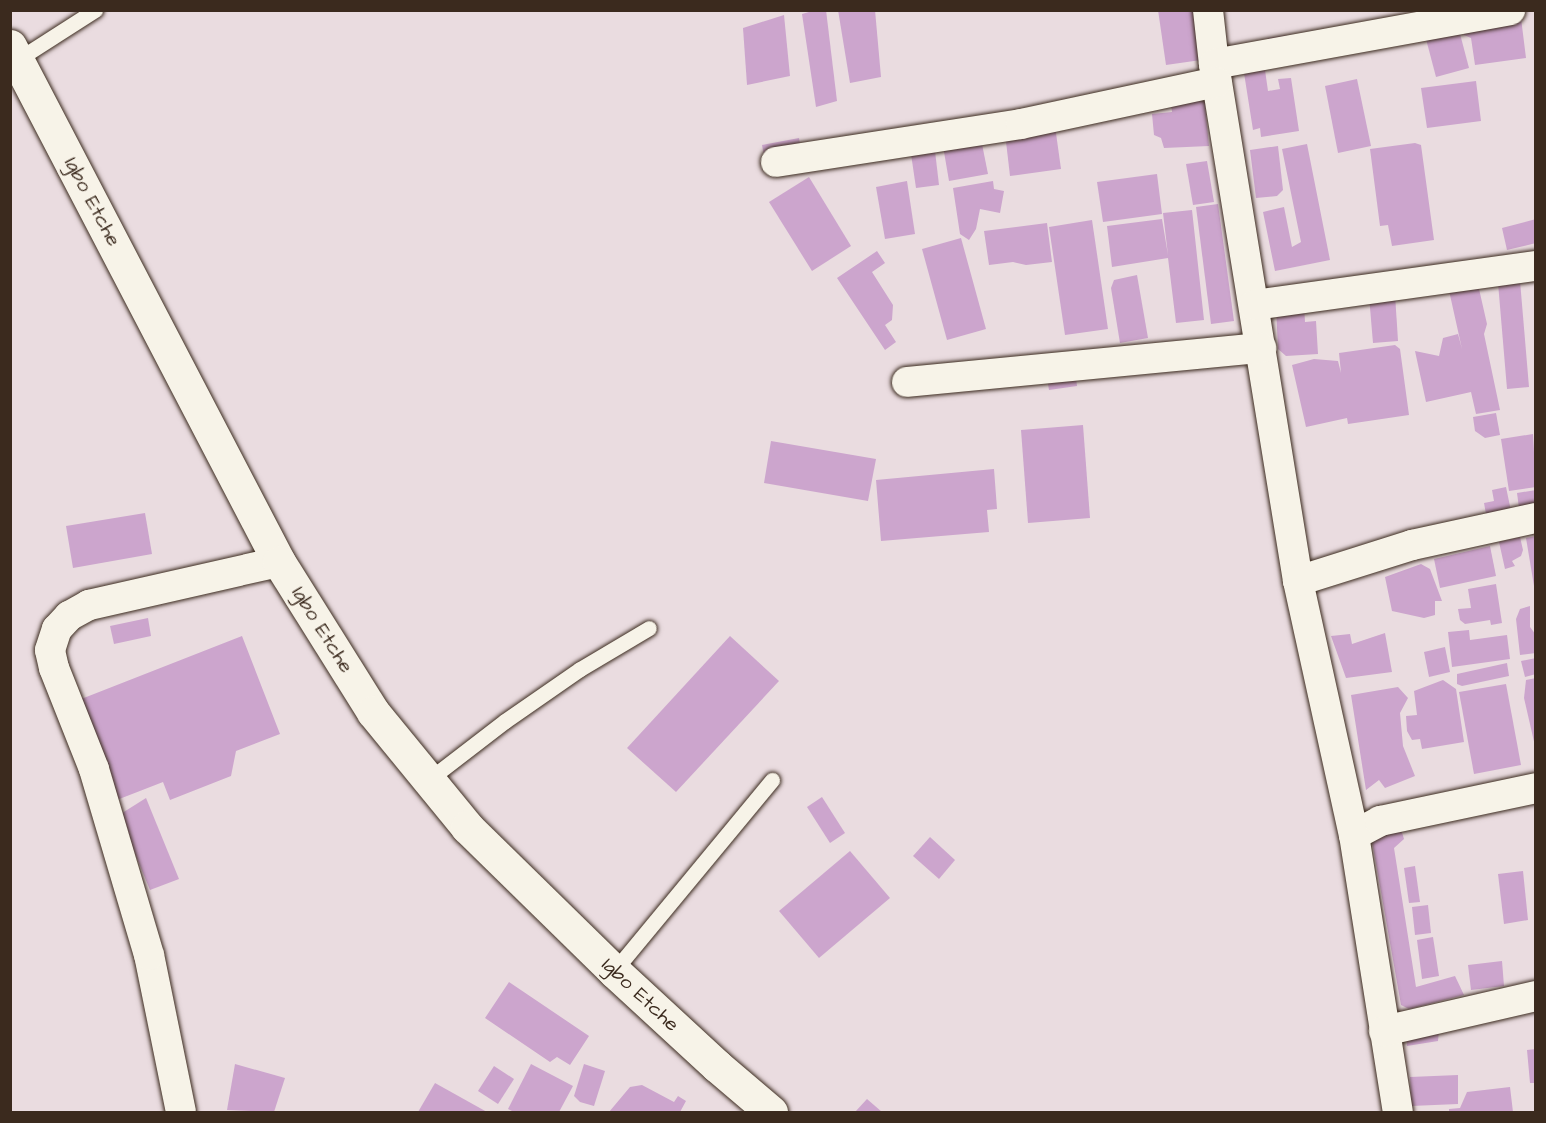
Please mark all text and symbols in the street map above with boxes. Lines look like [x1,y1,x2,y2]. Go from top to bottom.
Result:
street label: Igbo Etche [59,153,125,251]
street label: Igbo Etche [286,582,358,678]
street label: Igbo Etche [596,953,684,1037]

